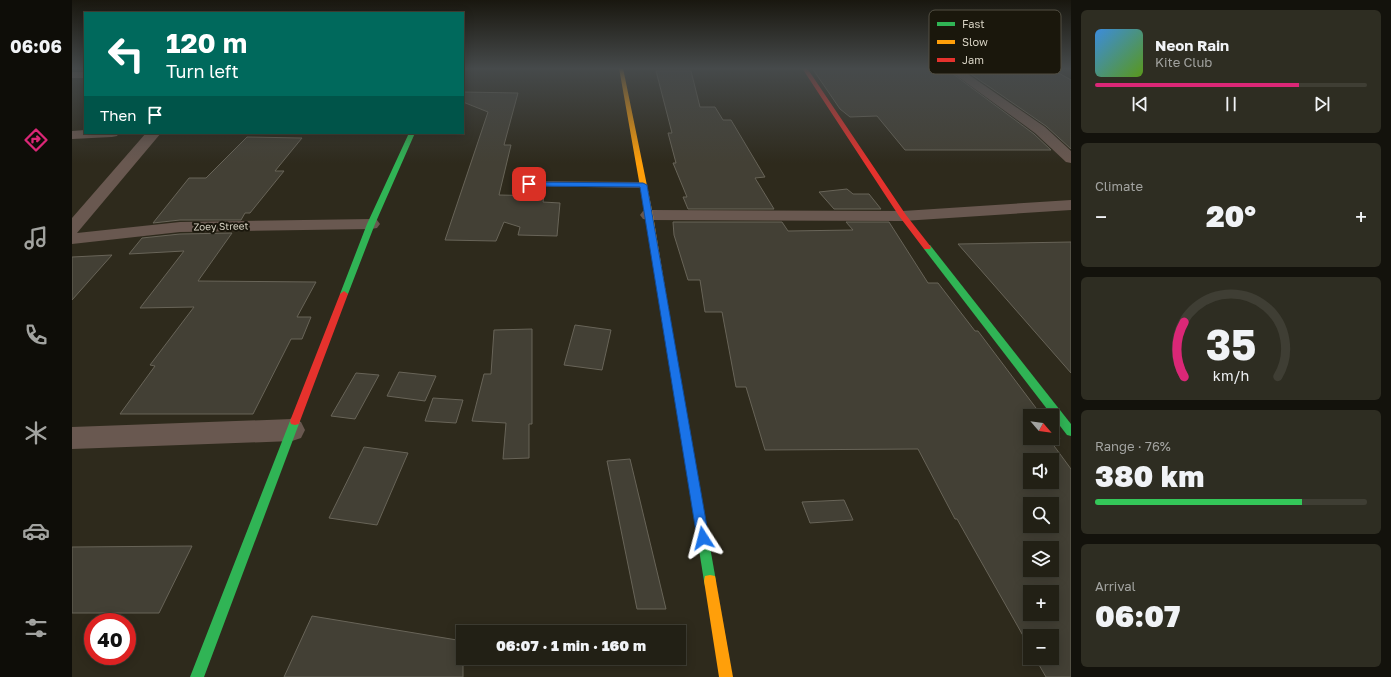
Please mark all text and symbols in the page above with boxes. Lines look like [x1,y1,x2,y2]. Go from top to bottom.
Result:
legend [929,10,1061,74]
text: Fast [962,17,985,30]
text: 120 m [166,26,247,59]
icon: left [100,28,152,80]
text: 06:06 [10,35,62,57]
text: Slow [962,35,988,48]
text: Neon Rain [1155,36,1229,54]
text: Jam [962,53,984,66]
text: Kite Club [1155,54,1212,70]
text: Turn left [166,60,239,82]
icon: previous [1129,93,1151,115]
icon: pause [1220,93,1242,115]
icon: next [1311,93,1333,115]
icon: arrive [144,104,166,126]
text: Then [100,106,136,124]
icon: directions [22,126,50,154]
pin [512,167,546,201]
icon: arrive [518,173,540,195]
text: Climate [1095,178,1143,194]
text: 20° [1206,198,1256,234]
text: − [1095,203,1107,230]
text: + [1355,203,1367,230]
street label: Zoey Street [193,220,249,232]
icon: music [22,224,50,252]
text: 35 [1206,318,1256,368]
icon: phone [22,321,50,349]
text: km/h [1213,366,1249,383]
north arrow [1023,409,1059,445]
map controls [1023,409,1059,665]
icon: climate [22,419,50,447]
text: Range · 76% [1095,438,1171,454]
button: sound [1023,453,1059,489]
text: 380 km [1095,458,1204,494]
button: search [1023,497,1059,533]
icon: car [22,517,50,545]
position arrow [682,517,724,559]
button: layers [1023,541,1059,577]
text: Arrival [1095,578,1136,594]
button: + [1023,585,1059,621]
text: 06:07 [1095,598,1180,634]
speed limit sign: 40 [84,613,136,665]
icon: filters [22,614,50,642]
button: − [1023,629,1059,665]
text: 06:07 · 1 min · 160 m [496,636,646,654]

